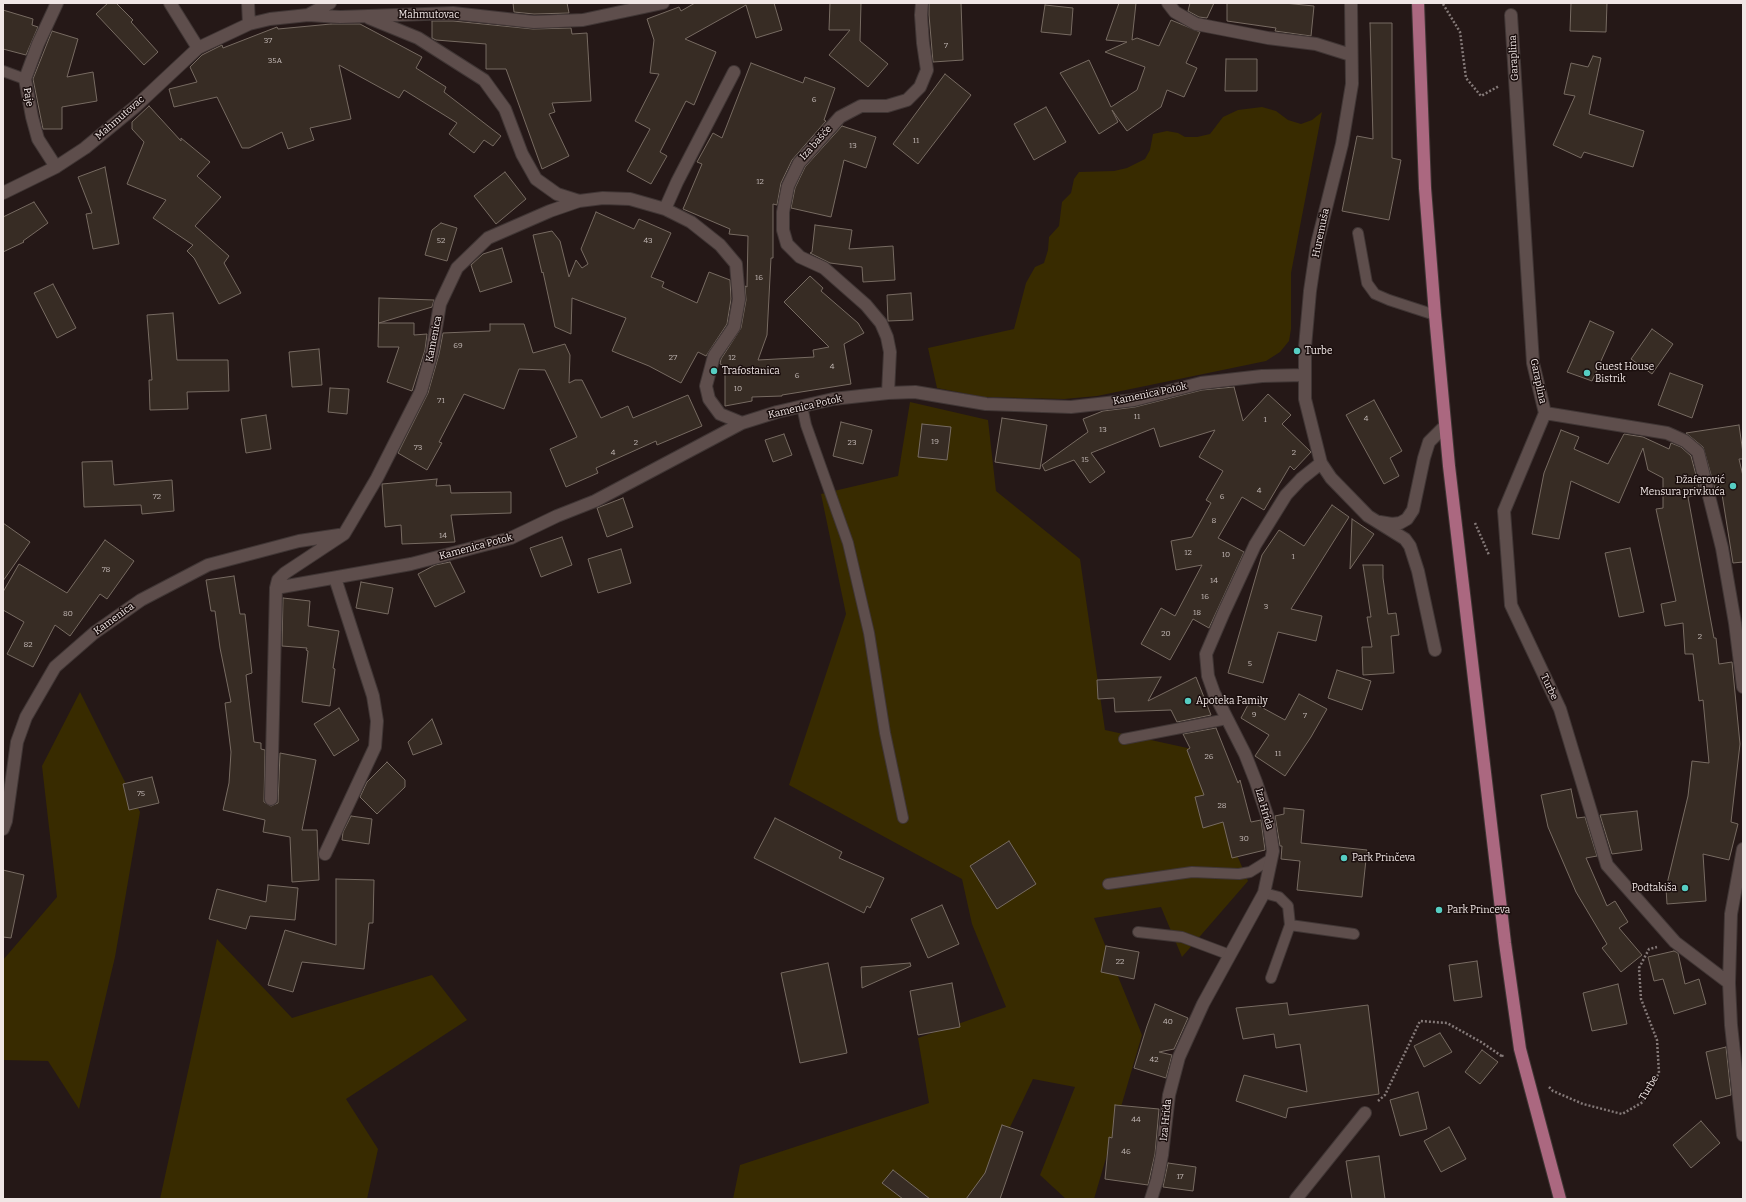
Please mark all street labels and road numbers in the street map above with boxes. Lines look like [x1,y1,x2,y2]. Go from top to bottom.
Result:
street label: Mahmutovac [399,9,459,21]
street label: Garaplina [1507,35,1521,81]
street label: Paje [21,87,35,107]
street label: Mahmutovac [93,93,147,143]
street label: Iza bašče [797,123,835,163]
street label: Huremuša [1310,207,1332,259]
street label: Kamenica [424,315,444,363]
street label: Garaplina [1527,357,1549,405]
street label: Kamenica Potok [1112,380,1188,408]
street label: Kamenica Potok [767,393,843,421]
street label: Kamenica Potok [438,531,514,563]
street label: Kamenica [92,600,136,638]
street label: Turbe [1538,672,1560,702]
street label: Iza Hrida [1252,787,1276,831]
street label: Turbe [1637,1073,1661,1103]
street label: Iza Hrida [1158,1098,1174,1142]

